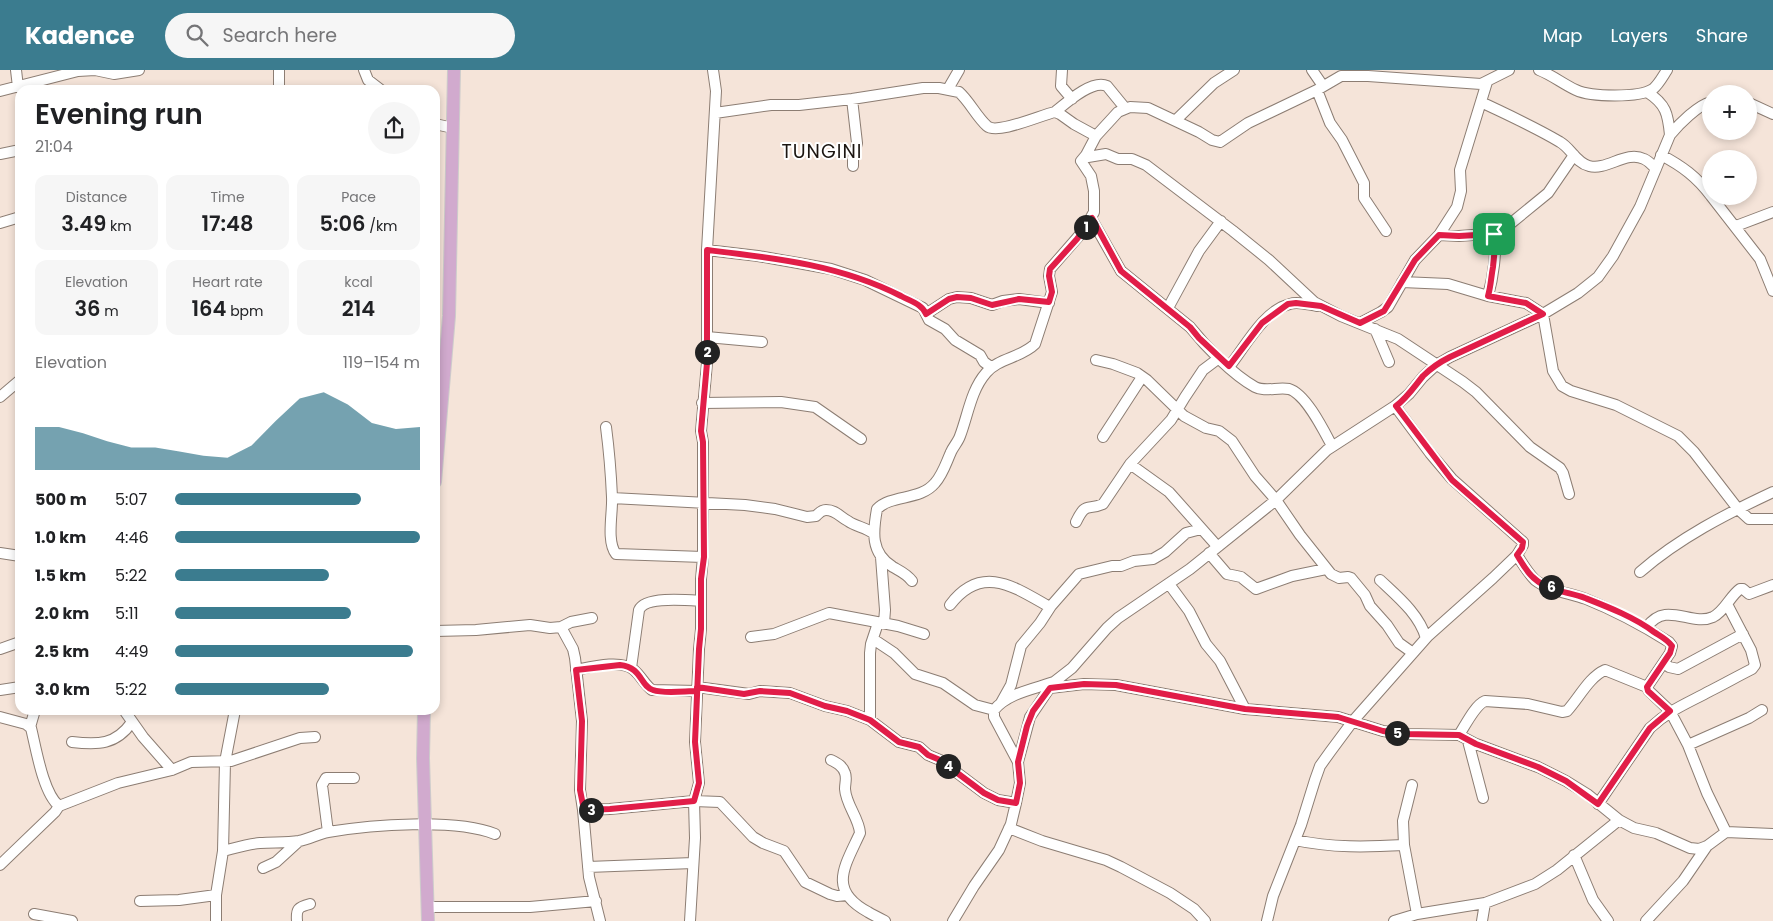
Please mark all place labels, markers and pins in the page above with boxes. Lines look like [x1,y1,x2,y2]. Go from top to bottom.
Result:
pin [1473,213,1515,255]
pin: 1 [1074,214,1098,240]
pin: 2 [694,340,720,364]
pin: 6 [1538,574,1564,600]
pin: 5 [1384,720,1410,746]
pin: 4 [936,754,960,778]
pin: 3 [578,798,604,822]

